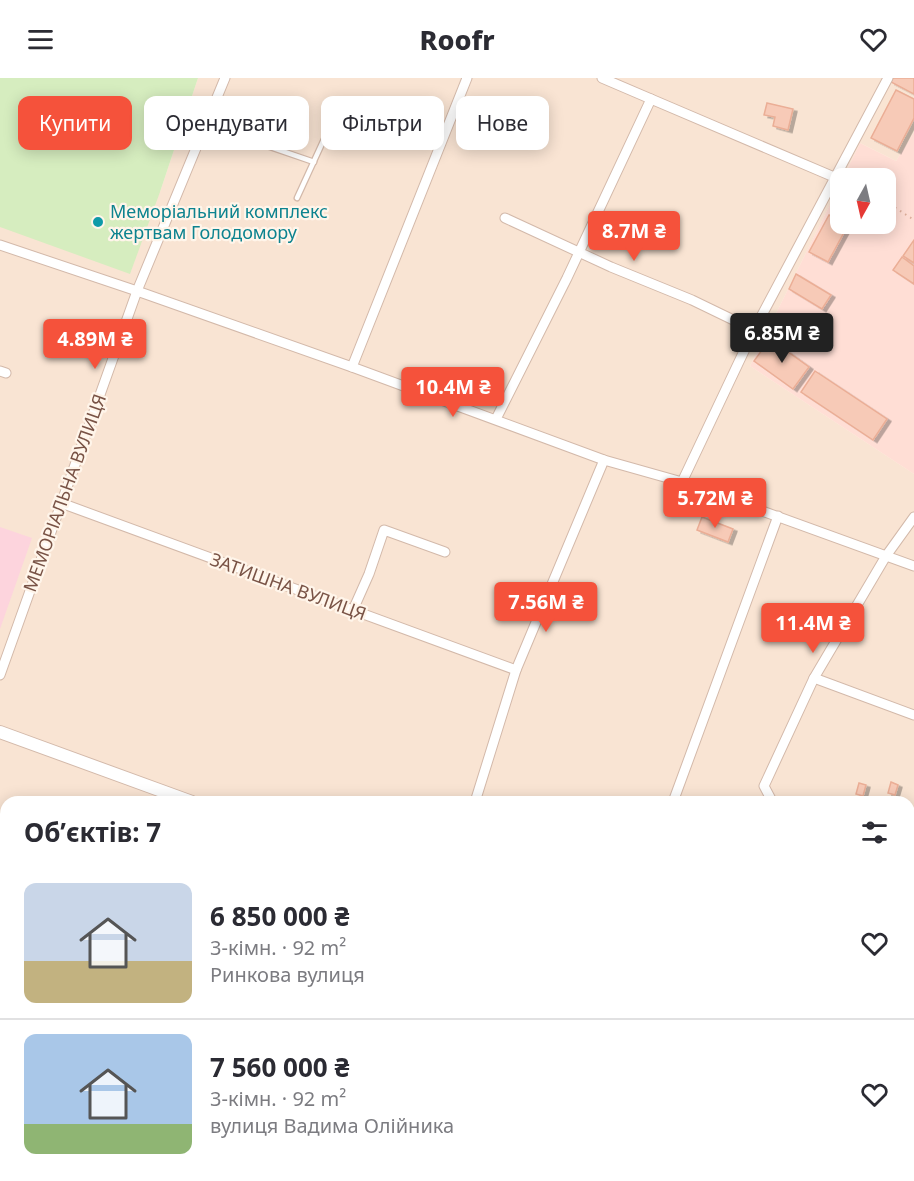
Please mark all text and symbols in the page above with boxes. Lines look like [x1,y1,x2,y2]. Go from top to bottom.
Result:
text: Roofr [419,21,495,58]
icon: menu [24,23,57,56]
icon: heart [857,23,890,56]
chip: Купити [18,96,132,150]
chip: Орендувати [144,96,309,150]
chip: Фільтри [321,96,444,150]
chip: Нове [456,96,549,150]
north arrow [830,168,896,234]
map controls [830,168,896,234]
place label: Меморіальний комплекс жертвам Голодомору [110,199,328,244]
pin: 8.7M ₴ [585,211,683,262]
marker: Меморіальний комплекс жертвам Голодомору [91,215,105,229]
text: 8.7M ₴ [602,217,666,244]
pin: 6.85M ₴ [727,313,837,364]
pin: 4.89M ₴ [40,319,150,370]
text: 6.85M ₴ [744,319,820,346]
text: 4.89M ₴ [57,325,133,352]
pin: 10.4M ₴ [398,367,508,418]
text: 10.4M ₴ [415,373,491,400]
street label: МЕМОРІАЛЬНА ВУЛИЦЯ [17,390,111,595]
pin: 5.72M ₴ [660,478,770,529]
text: 5.72M ₴ [677,484,753,511]
street label: ЗАТИШНА ВУЛИЦЯ [207,547,370,625]
pin: 7.56M ₴ [491,582,601,633]
text: 7.56M ₴ [508,588,584,615]
pin: 11.4M ₴ [758,603,868,654]
text: 11.4M ₴ [775,609,851,636]
text: Об’єктів: 7 [24,814,161,850]
icon: filters [858,816,891,849]
text: 6 850 000 ₴ [210,898,349,934]
icon: home [72,907,144,979]
icon: heart [858,927,891,960]
text: 3-кімн. · 92 m² [210,934,346,961]
text: Ринкова вулиця [210,961,365,988]
text: 7 560 000 ₴ [210,1049,349,1085]
icon: home [72,1058,144,1130]
icon: heart [858,1078,891,1111]
text: 3-кімн. · 92 m² [210,1085,346,1112]
text: вулиця Вадима Олійника [210,1112,454,1139]

